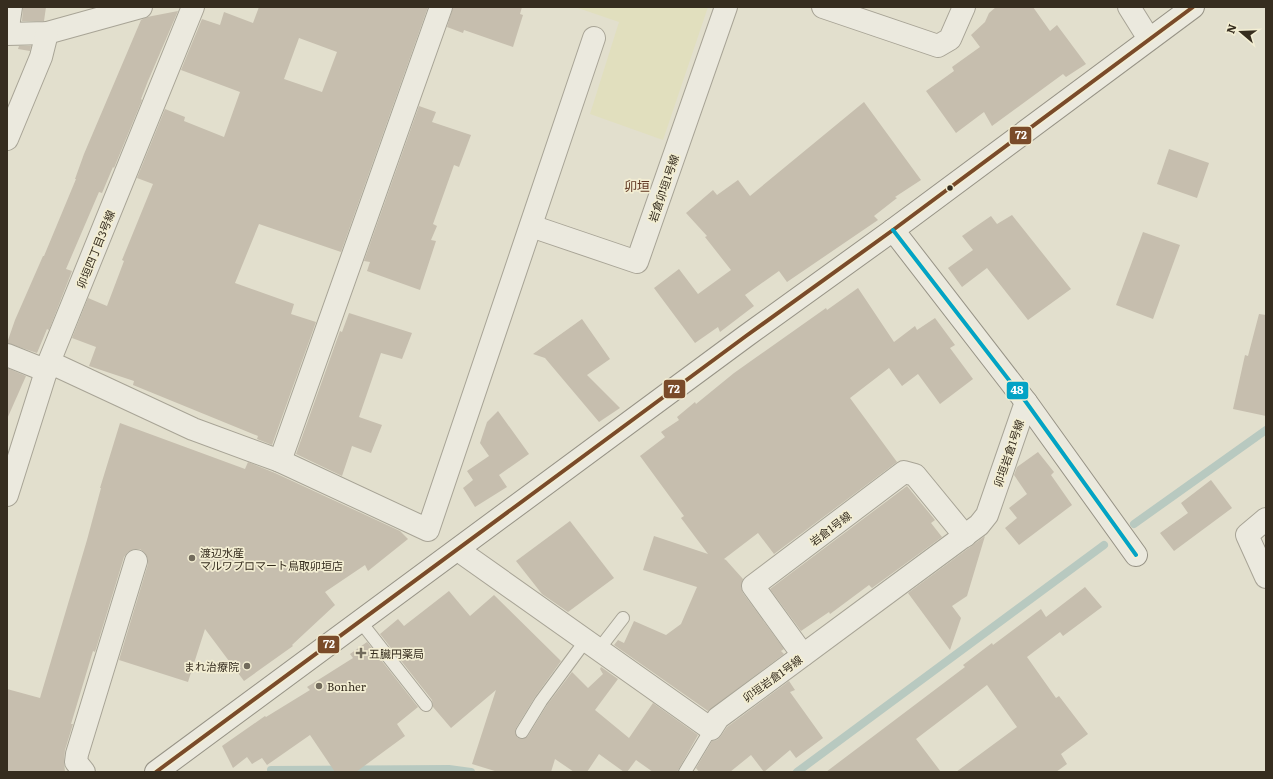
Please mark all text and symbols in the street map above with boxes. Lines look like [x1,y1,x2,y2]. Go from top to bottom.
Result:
north arrow [1221,12,1261,52]
text: N [1222,21,1240,35]
line badge: 72 [1009,126,1032,145]
text: 72 [1015,126,1027,142]
street label: 岩倉卯垣1号線 [644,152,682,224]
district label: 卯垣 [624,176,650,195]
unlabelled marker [945,183,955,193]
street label: 卯垣四丁目3号線 [72,208,118,290]
line badge: 72 [663,379,686,399]
text: 72 [668,380,680,396]
line badge: 48 [1006,381,1029,400]
text: 48 [1010,381,1024,397]
street label: 卯垣岩倉1号線 [989,417,1027,489]
street label: 岩倉1号線 [806,507,854,549]
place label: 渡辺水産 マルワプロマート鳥取卯垣店 [200,544,343,573]
marker: 渡辺水産 マルワプロマート鳥取卯垣店 [187,553,197,563]
line badge: 72 [317,635,340,654]
text: 72 [323,635,335,651]
place label: 五臓円薬局 [369,645,424,661]
marker: 五臓円薬局 [356,648,366,658]
street label: 卯垣岩倉1号線 [739,651,805,705]
place label: まれ治療院 [184,658,239,674]
marker: まれ治療院 [242,661,252,671]
place label: Bonher [327,678,367,694]
marker: Bonher [314,681,324,691]

